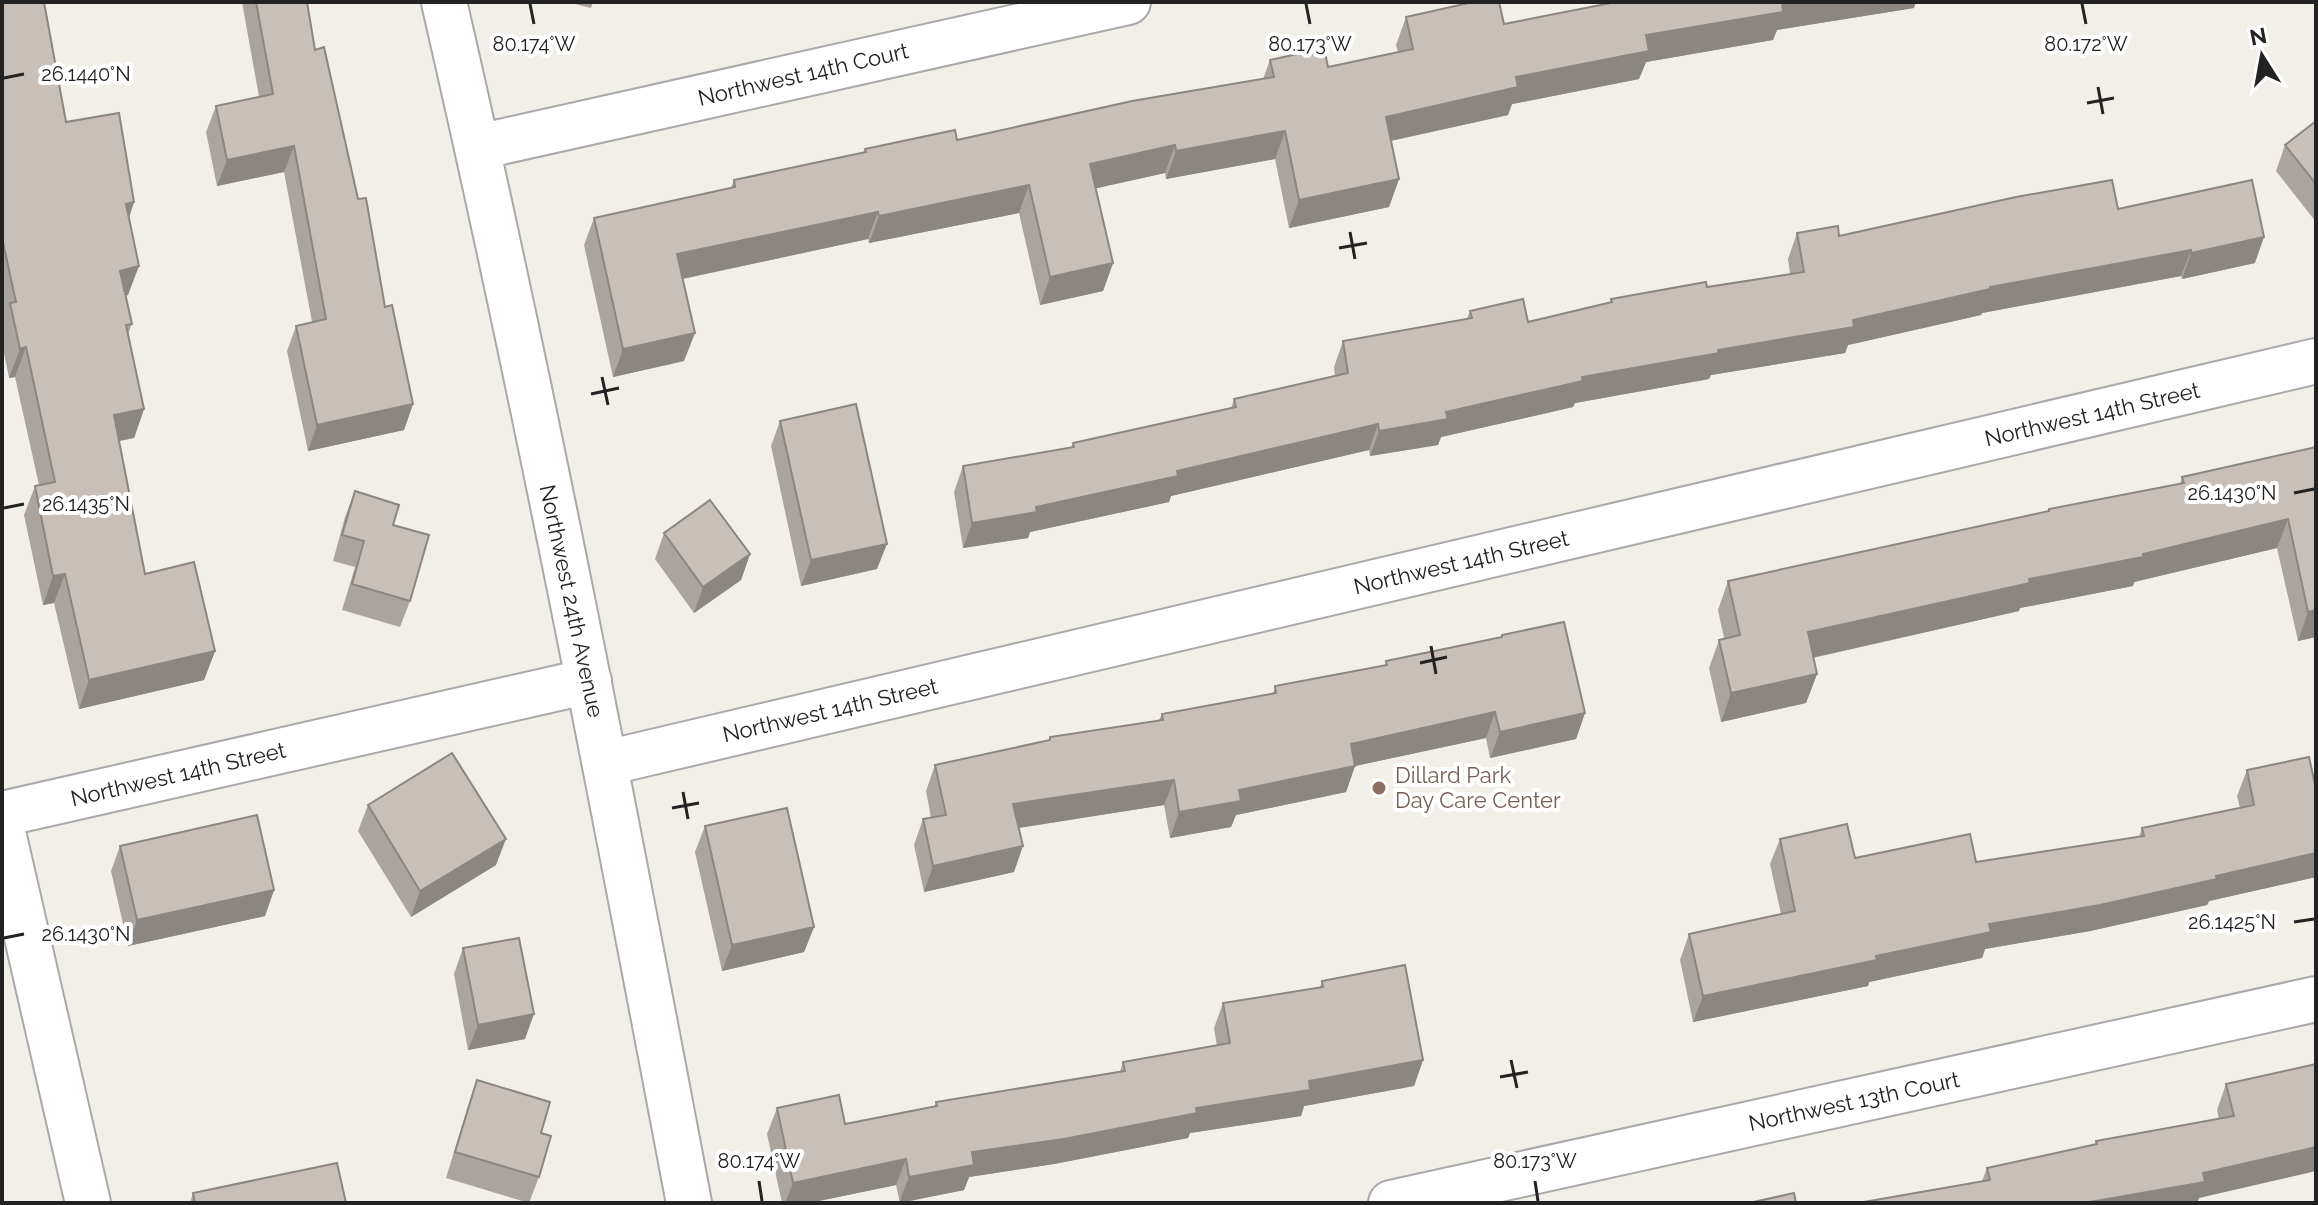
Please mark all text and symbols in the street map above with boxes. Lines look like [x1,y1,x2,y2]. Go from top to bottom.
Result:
north arrow [2222,16,2302,96]
text: N [2247,22,2269,51]
text: 80.174°W [493,32,576,56]
text: 80.173°W [1268,32,1352,56]
text: 80.172°W [2044,32,2128,56]
street label: Northwest 14th Court [695,37,911,111]
text: 26.1440°N [41,62,131,86]
street label: Northwest 14th Street [1982,376,2203,451]
text: 26.1430°N [2187,481,2277,505]
street label: Northwest 24th Avenue [535,482,609,720]
text: 26.1435°N [42,492,130,516]
street label: Northwest 14th Street [1351,524,1572,599]
street label: Northwest 14th Street [720,672,941,747]
street label: Northwest 14th Street [68,736,289,811]
place label: Dillard Park Day Care Center [1395,762,1561,813]
marker: Dillard Park Day Care Center [1370,779,1388,797]
text: 26.1425°N [2188,910,2276,934]
text: 26.1430°N [41,922,131,946]
street label: Northwest 13th Court [1746,1066,1962,1136]
text: 80.174°W [718,1149,801,1173]
text: 80.173°W [1493,1149,1577,1173]

